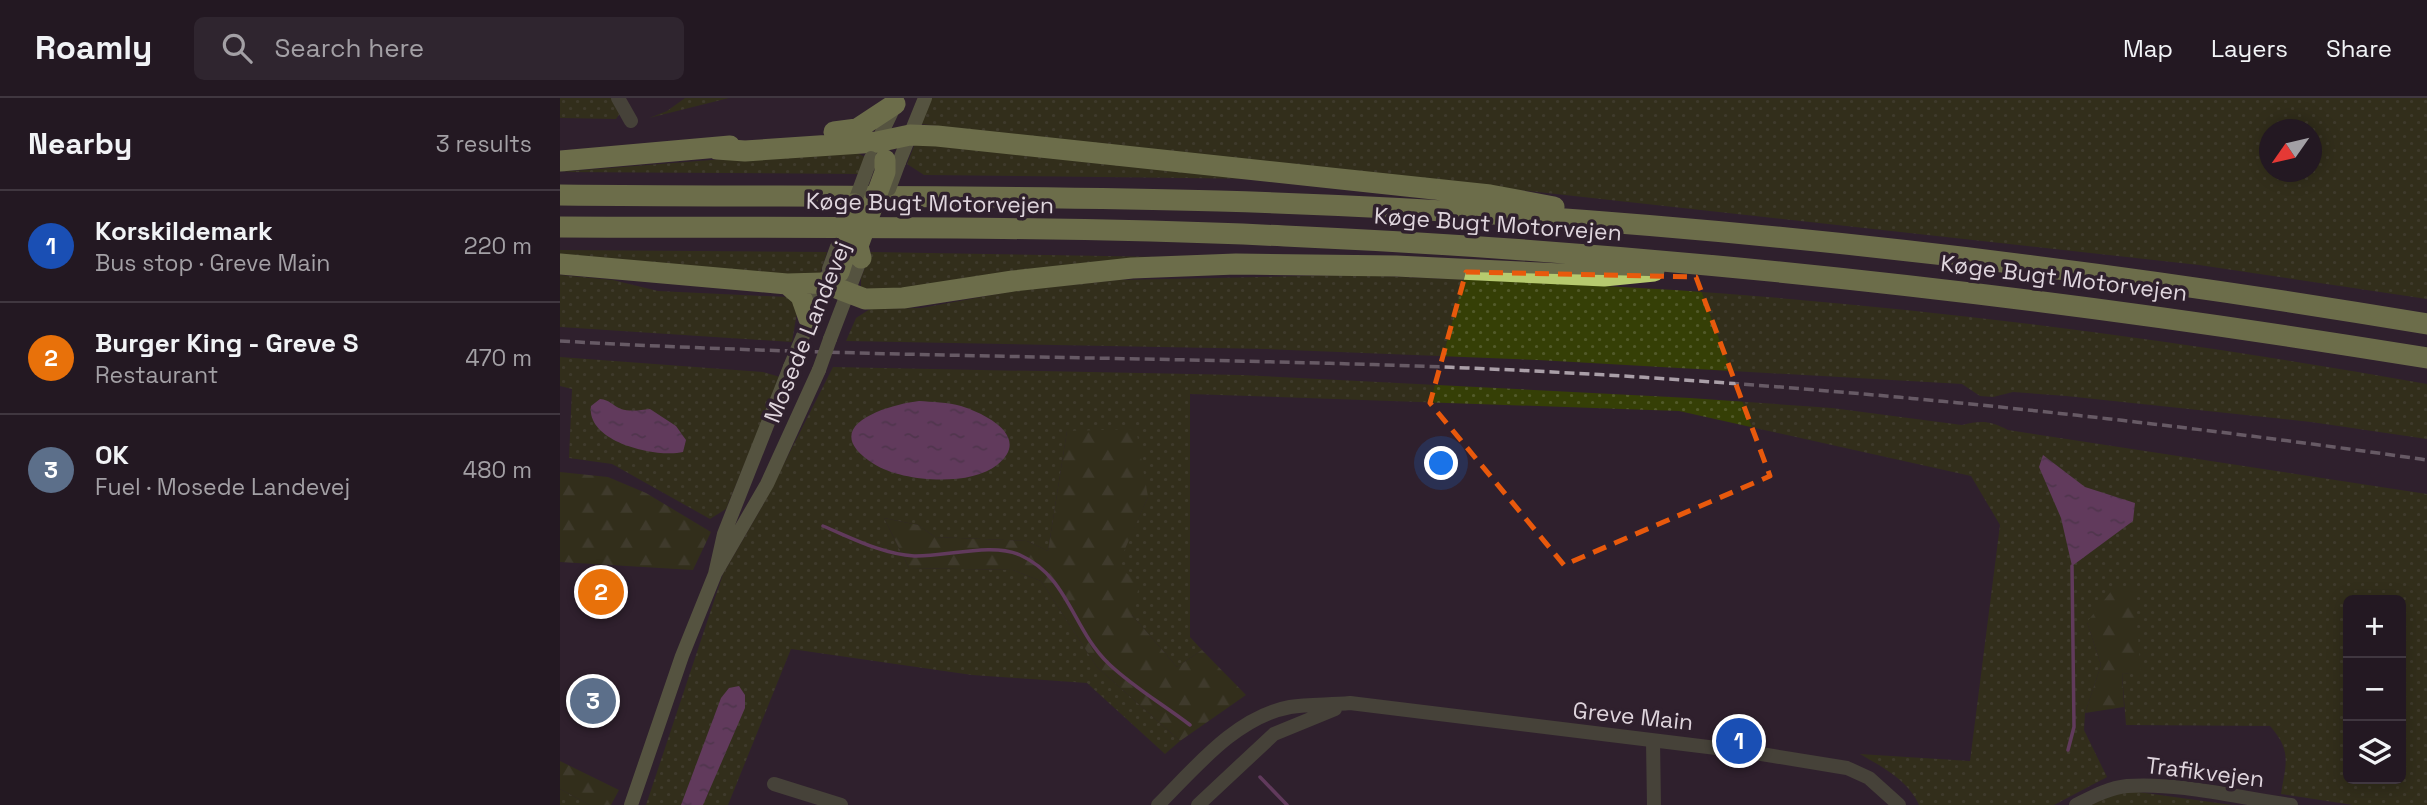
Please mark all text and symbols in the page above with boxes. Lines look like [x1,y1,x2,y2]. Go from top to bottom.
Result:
search box [194,17,684,80]
text: Roamly [35,27,152,69]
icon: search [218,29,256,67]
text: Search here [274,31,424,65]
text: Map [2123,33,2173,64]
text: Layers [2211,33,2288,64]
text: Share [2326,33,2392,64]
north arrow [2259,119,2322,182]
text: Nearby [28,124,132,163]
text: 3 results [436,129,532,159]
street label: Køge Bugt Motorvejen [806,186,1054,220]
street label: Køge Bugt Motorvejen [1373,200,1623,248]
text: Korskildemark [95,214,273,248]
text: 1 [46,231,56,261]
text: 220 m [464,231,532,261]
street label: Mosede Landevej [757,237,857,427]
text: Bus stop · Greve Main [95,248,330,278]
street label: Køge Bugt Motorvejen [1939,248,2189,308]
text: Burger King - Greve S [95,326,358,360]
text: 2 [44,343,58,373]
text: 470 m [465,343,532,373]
text: Restaurant [95,360,218,390]
text: OK [95,438,129,472]
your location [1424,446,1458,480]
text: 3 [44,455,58,485]
text: 480 m [463,455,532,485]
text: Fuel · Mosede Landevej [95,472,350,502]
pin: 2 [578,566,624,618]
map controls [2343,595,2406,784]
button: + [2343,595,2406,658]
button: − [2343,658,2406,721]
pin: 3 [570,675,616,727]
street label: Greve Main [1571,695,1695,737]
pin: 1 [1716,715,1762,767]
button: layers [2343,721,2406,784]
street label: Trafikvejen [2144,750,2266,794]

